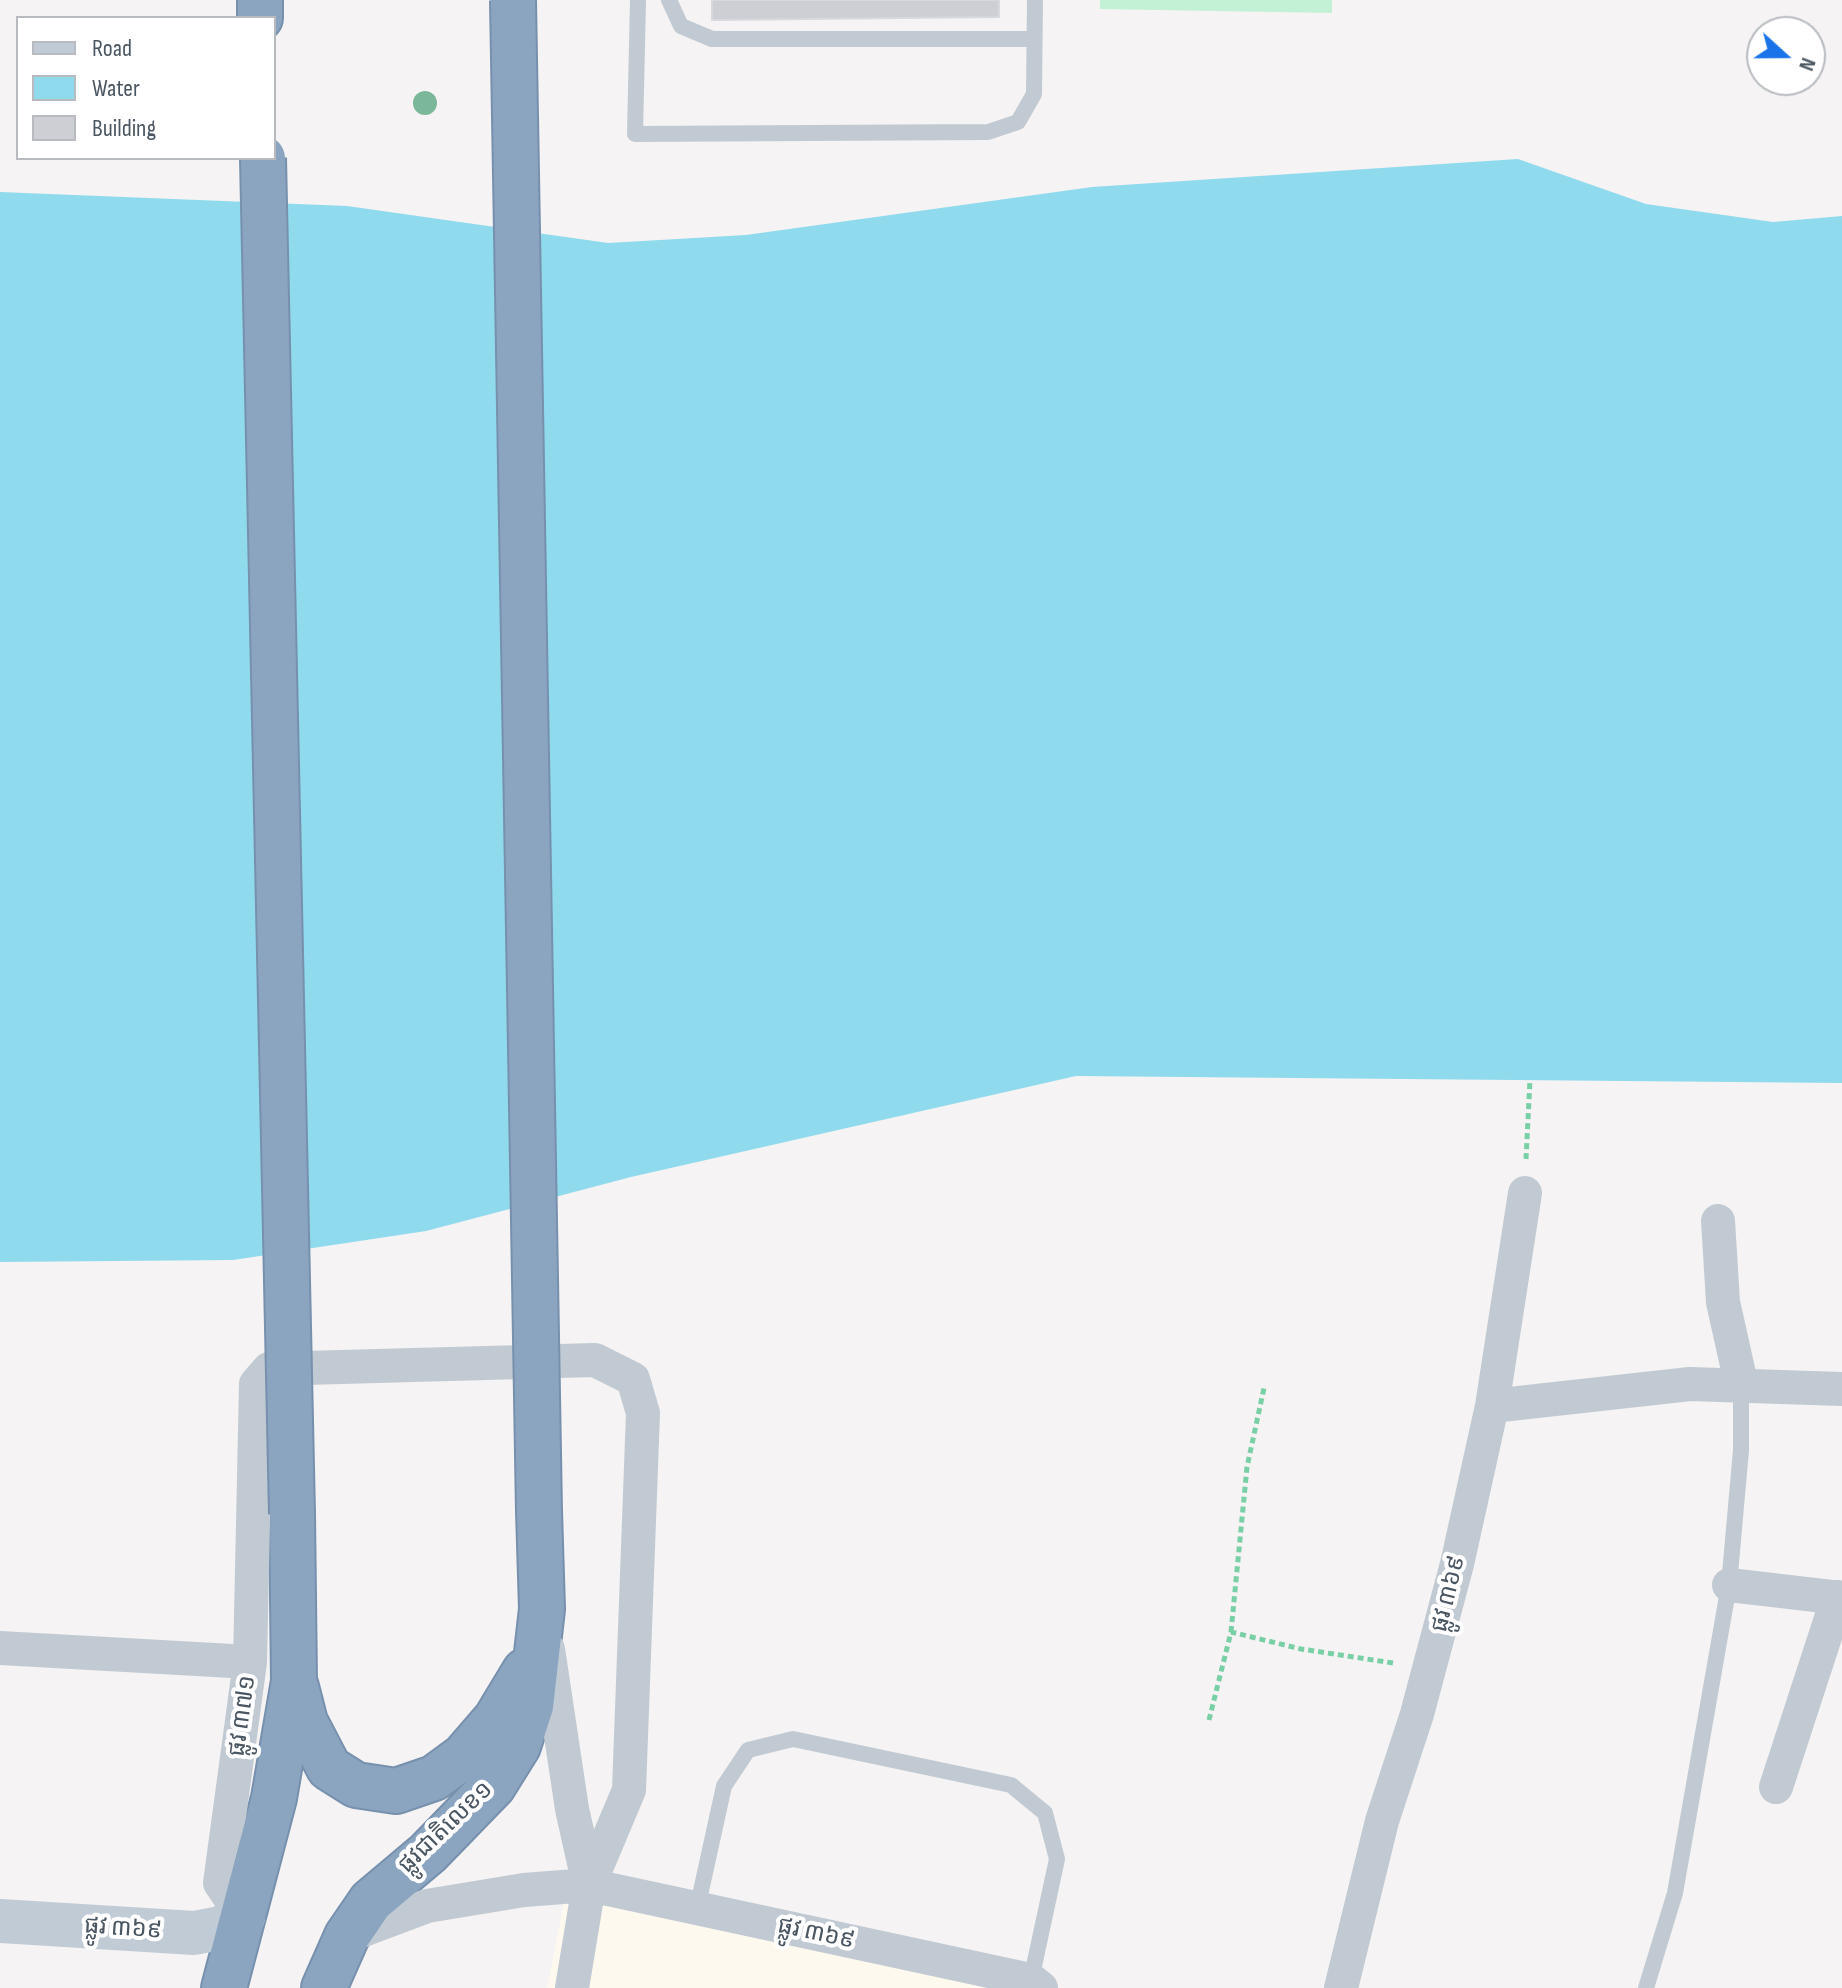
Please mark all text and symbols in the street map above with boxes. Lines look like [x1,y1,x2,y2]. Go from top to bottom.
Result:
legend [16,16,276,160]
north arrow [1746,16,1826,96]
text: Road [92,34,132,63]
text: N [1792,54,1822,74]
text: Water [92,74,140,103]
text: Building [92,114,156,143]
street label: ផ្លូវ ៣៦៩ [1426,1553,1472,1635]
street label: ផ្លូវ ៣៧១ [223,1674,263,1758]
street label: ផ្លូវជាតិលេខ១ [393,1776,499,1880]
street label: ផ្លូវ ៣៦៩ [83,1912,163,1946]
street label: ផ្លូវ ៣៦៩ [775,1912,857,1956]

